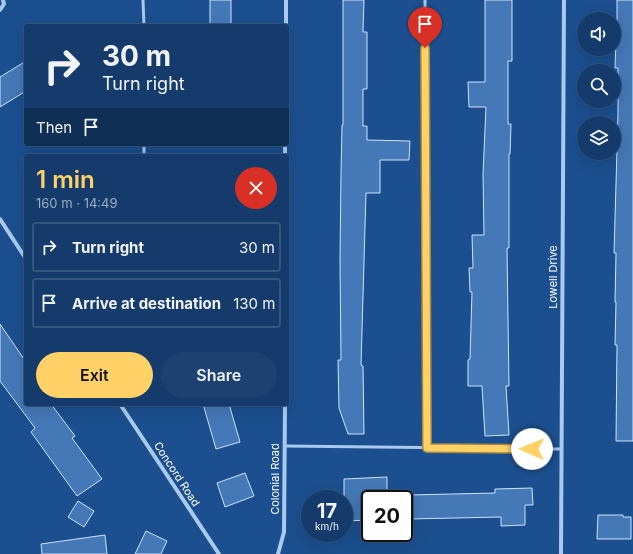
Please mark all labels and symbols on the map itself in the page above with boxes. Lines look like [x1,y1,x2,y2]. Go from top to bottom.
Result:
pin [408,7.0,442,48]
street label: Lowell Drive [546,245,560,309]
position arrow [511,428,553,470]
street label: Concord Road [151,439,203,509]
street label: Colonial Road [268,443,282,515]
speed limit sign: 20 [361,490,413,542]

